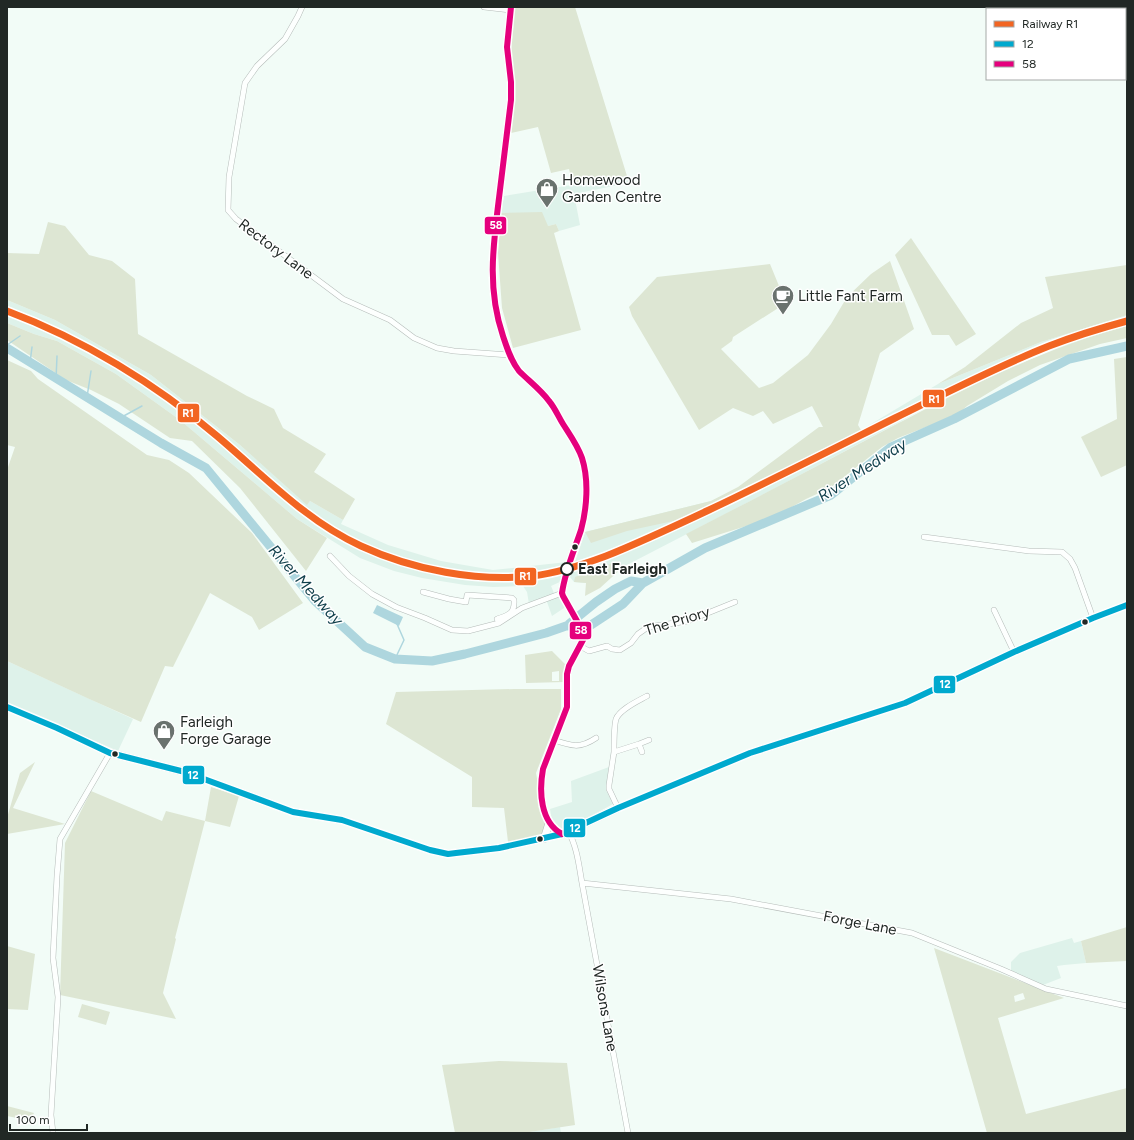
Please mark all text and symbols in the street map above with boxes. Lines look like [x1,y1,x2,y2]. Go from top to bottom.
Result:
legend [986,8,1126,80]
text: Railway R1 [1022,17,1078,31]
text: 12 [1022,37,1034,51]
text: 58 [1022,57,1036,71]
place label: Homewood Garden Centre [562,171,661,206]
shop icon: Homewood Garden Centre [534,176,560,209]
street label: Rectory Lane [235,215,317,283]
line badge: 58 [484,216,507,235]
text: 58 [489,219,503,232]
cafe icon: Little Fant Farm [770,283,796,316]
place label: Little Fant Farm [798,287,903,305]
line badge: R1 [922,389,945,408]
text: R1 [928,393,940,406]
line badge: R1 [177,403,200,423]
text: R1 [182,407,194,420]
water label: River Medway [814,434,910,506]
water label: River Medway [265,541,348,630]
unlabelled marker [570,542,580,552]
place label: East Farleigh [578,560,667,578]
marker: East Farleigh [560,562,574,576]
line badge: R1 [514,567,537,586]
text: R1 [519,570,531,583]
street label: The Priory [642,603,712,639]
unlabelled marker [1080,617,1090,627]
line badge: 58 [569,621,592,640]
text: 58 [574,624,588,637]
line badge: 12 [933,675,956,694]
text: 12 [939,678,951,691]
place label: Farleigh Forge Garage [180,713,271,748]
shop icon: Farleigh Forge Garage [151,718,177,751]
unlabelled marker [110,749,120,759]
line badge: 12 [182,765,205,785]
text: 12 [187,769,199,782]
line badge: 12 [563,818,586,838]
text: 12 [569,822,581,835]
unlabelled marker [535,834,545,844]
street label: Forge Lane [822,907,898,939]
street label: Wilsons Lane [589,963,621,1053]
scale bar [10,1106,87,1132]
text: 100 m [16,1113,50,1127]

